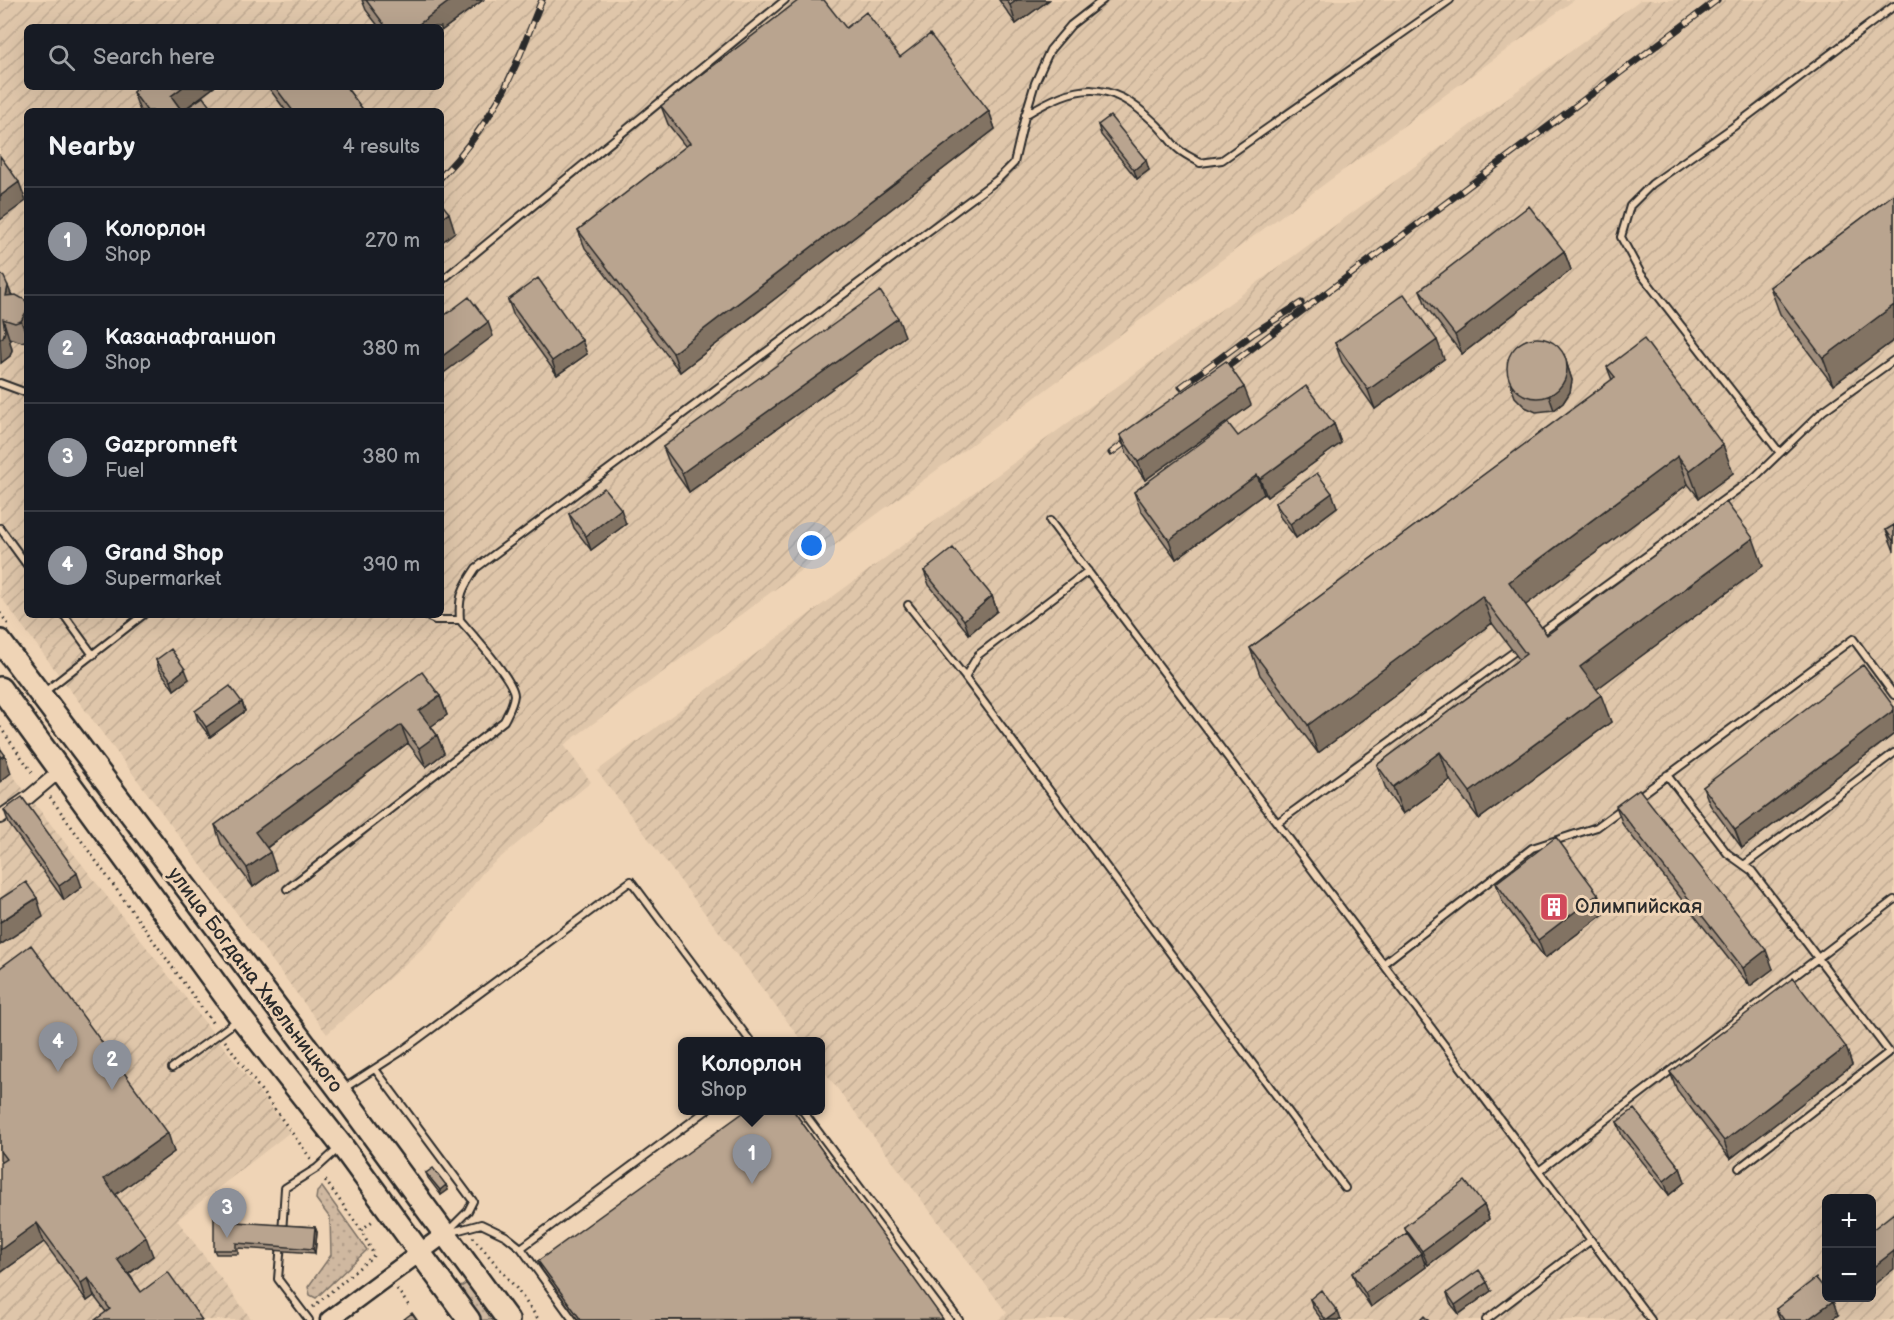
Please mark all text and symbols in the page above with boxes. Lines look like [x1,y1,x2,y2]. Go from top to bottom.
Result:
search box [24,24,444,90]
icon: search [45,41,78,74]
text: Search here [93,44,215,71]
text: Nearby [48,132,135,163]
text: 4 results [342,135,420,159]
text: Колорлон [105,216,206,243]
text: 1 [63,229,72,253]
text: 270 m [365,229,420,253]
text: Shop [105,243,151,267]
text: Казанафганшоп [105,324,276,351]
text: 2 [62,337,73,361]
text: 380 m [362,337,420,361]
text: Shop [105,351,151,375]
text: Gazpromneft [105,432,237,459]
text: 3 [62,445,73,469]
text: 380 m [362,445,420,469]
text: Fuel [105,459,144,483]
your location [797,531,826,560]
text: Grand Shop [105,540,224,567]
text: 4 [62,553,73,577]
text: 390 m [362,553,420,577]
text: Supermarket [105,567,221,591]
street label: улица Богдана Хмельницкого [162,863,348,1097]
building icon: Олимпийская [1538,891,1570,923]
place label: Олимпийская [1575,895,1702,919]
pin: 4 [38,1022,78,1072]
popup [678,1037,825,1115]
pin: 2 [92,1040,132,1090]
text: Колорлон [701,1051,802,1078]
text: Shop [701,1078,747,1102]
pin: 1 [732,1134,771,1184]
pin: 3 [208,1188,246,1238]
map controls [1822,1194,1876,1302]
button: + [1822,1194,1876,1248]
button: − [1822,1248,1876,1302]

